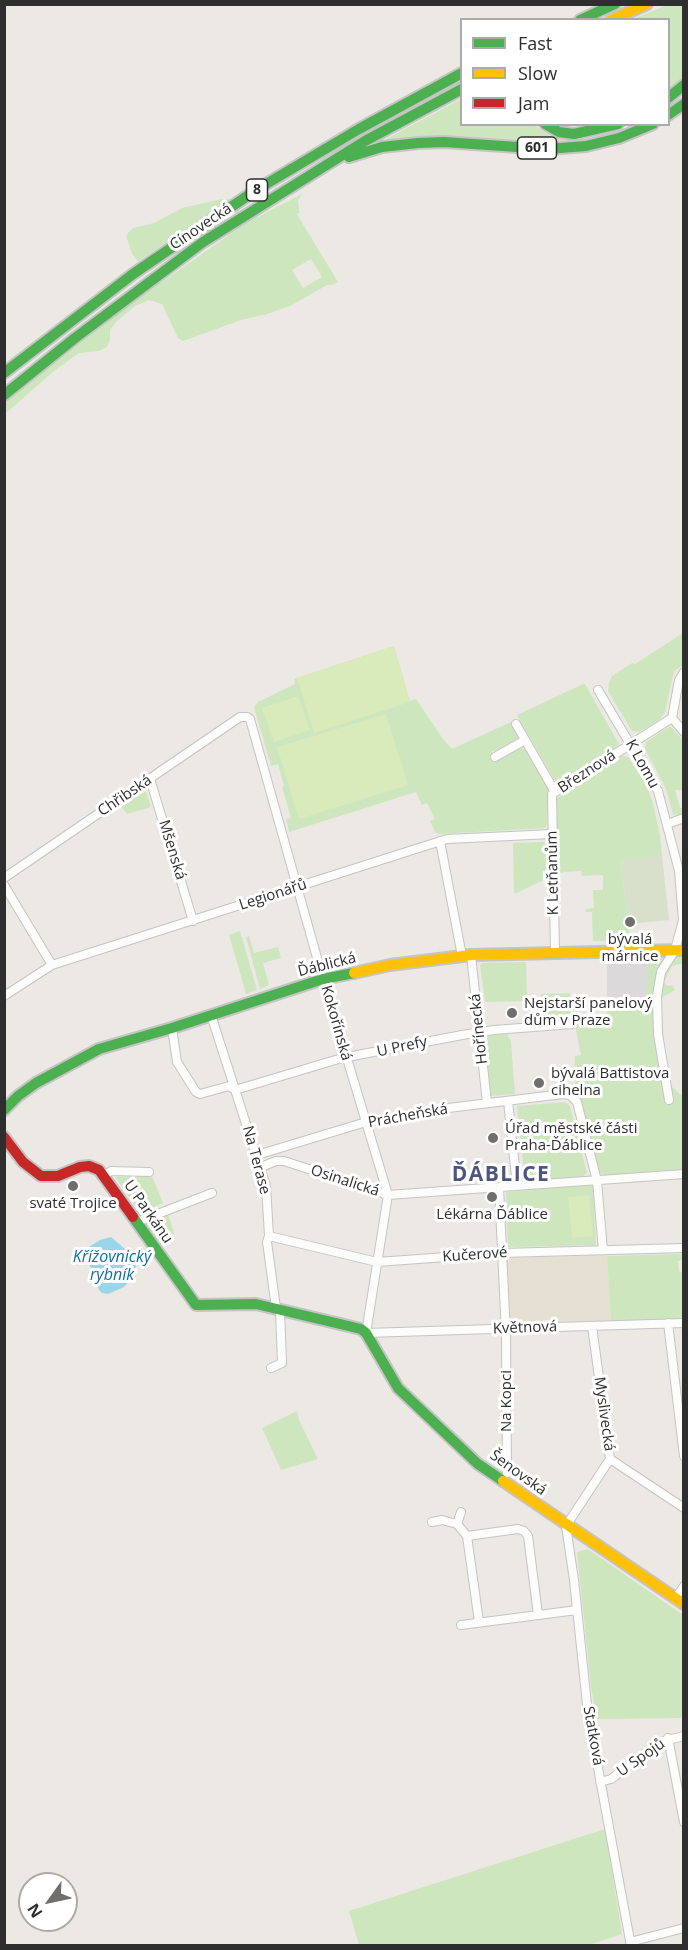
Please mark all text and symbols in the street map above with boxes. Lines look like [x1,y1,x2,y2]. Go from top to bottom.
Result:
legend [460,18,670,126]
text: Fast [518,31,552,55]
text: Slow [518,61,557,85]
text: Jam [518,91,550,115]
road number: 601 [518,137,556,159]
road number: 8 [246,179,268,201]
street label: Cínovecká [167,200,235,254]
street label: K Lomu [621,736,663,792]
street label: Březnová [555,747,619,797]
street label: Chřibská [95,771,155,821]
street label: Mšenská [154,818,190,882]
street label: K Letňanům [543,831,563,915]
street label: Legionářů [237,876,309,914]
marker: bývalá márnice [623,915,637,929]
place label: bývalá márnice [602,931,658,966]
street label: Ďáblická [296,949,358,981]
street label: Kokořínská [317,983,355,1063]
street label: Hořínecká [466,993,492,1065]
place label: Nejstarší panelový dům v Praze [524,995,652,1030]
marker: Nejstarší panelový dům v Praze [505,1006,519,1020]
street label: U Prefy [375,1033,429,1061]
place label: bývalá Battistova cihelna [551,1065,669,1100]
marker: bývalá Battistova cihelna [532,1076,546,1090]
street label: Prácheňská [367,1100,449,1132]
place label: Úřad městské části Praha-Ďáblice [505,1120,637,1155]
street label: Na Terase [238,1124,274,1196]
marker: Úřad městské části Praha-Ďáblice [486,1131,500,1145]
street label: Osinalická [308,1161,382,1201]
district label: ĎÁBLICE [452,1162,550,1188]
street label: U Parkánu [120,1177,176,1247]
marker: svaté Trojice [66,1179,80,1193]
marker: Lékárna Ďáblice [485,1190,499,1204]
place label: svaté Trojice [29,1195,117,1213]
place label: Lékárna Ďáblice [436,1206,548,1224]
street label: Kučerové [442,1244,508,1266]
water label: Křížovnický rybník [73,1247,151,1285]
street label: Květnová [492,1318,558,1338]
street label: Na Kopci [498,1370,516,1432]
street label: Myslivecká [590,1376,618,1452]
street label: Šenovská [486,1446,550,1500]
street label: Statková [579,1705,607,1767]
street label: U Spojů [614,1735,668,1781]
north arrow [18,1872,78,1932]
text: N [22,1899,47,1922]

